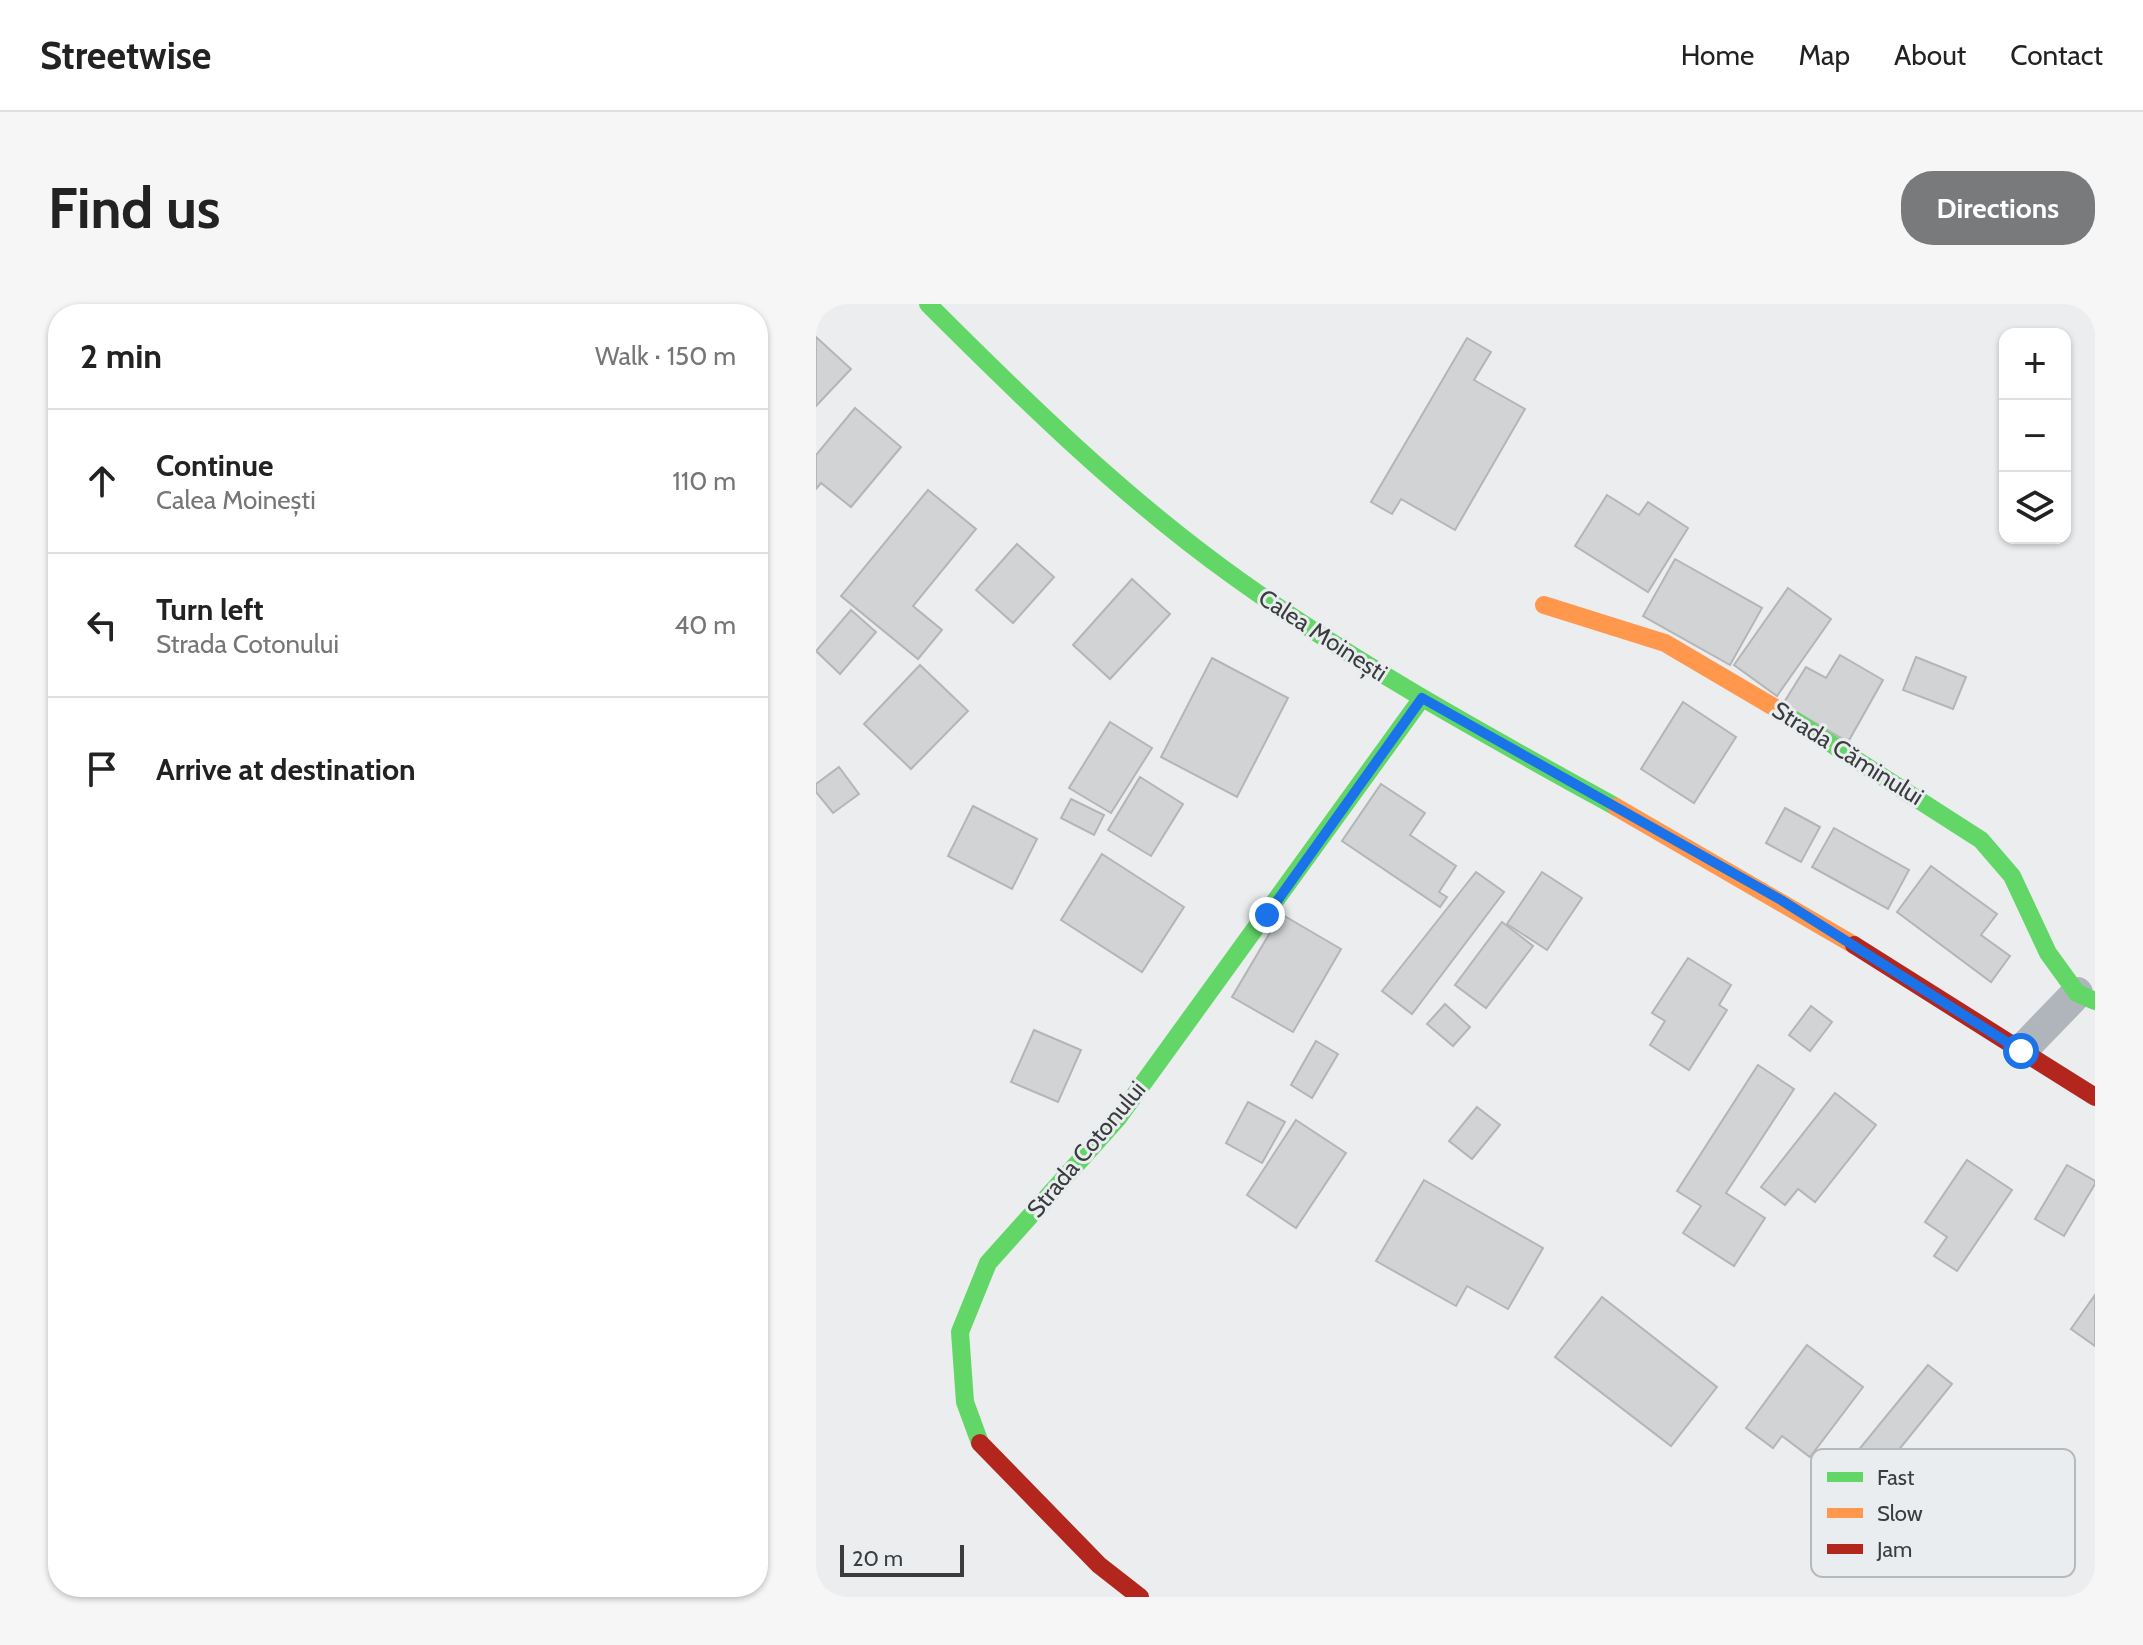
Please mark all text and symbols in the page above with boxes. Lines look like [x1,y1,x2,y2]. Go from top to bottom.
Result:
text: Streetwise [40,32,211,79]
text: Home [1681,38,1754,72]
text: Map [1798,38,1850,72]
text: About [1894,38,1966,72]
text: Contact [2010,38,2103,72]
button: Directions [1901,171,2095,245]
text: Find us [48,174,221,242]
map controls [1999,328,2071,544]
button: + [1999,328,2071,400]
text: 2 min [80,335,162,377]
text: Walk · 150 m [595,340,736,372]
button: − [1999,400,2071,472]
text: Continue [156,447,273,484]
icon: ahead [80,459,124,503]
text: 110 m [672,465,736,497]
button: layers [1999,472,2071,544]
text: Calea Moinești [156,484,316,516]
street label: Calea Moinești [1253,583,1393,688]
text: Turn left [156,591,264,628]
icon: left [80,603,124,647]
text: 40 m [674,609,736,641]
text: Strada Cotonului [156,628,339,660]
street label: Strada Căminului [1767,695,1929,811]
icon: arrive [80,747,124,791]
text: Arrive at destination [156,751,416,788]
route end [1249,897,1285,933]
route start [2003,1033,2039,1069]
street label: Strada Cotonului [1021,1075,1151,1223]
legend [1811,1449,2075,1577]
text: Fast [1877,1464,1915,1491]
text: Slow [1877,1500,1923,1527]
text: Jam [1876,1536,1912,1563]
scale bar [840,1541,964,1577]
text: 20 m [852,1545,903,1572]

